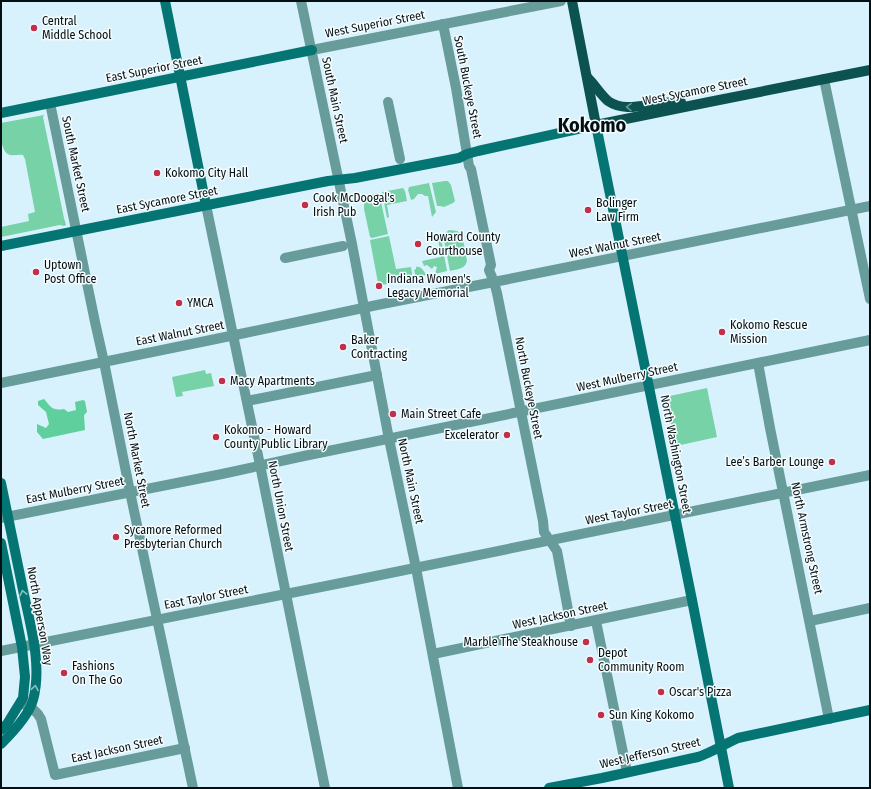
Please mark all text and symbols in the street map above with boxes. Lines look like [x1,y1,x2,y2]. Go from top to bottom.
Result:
street label: West Superior Street [324,7,426,41]
place label: Central Middle School [42,14,111,42]
marker: Central Middle School [29,23,39,33]
street label: South Buckeye Street [451,34,485,140]
street label: East Superior Street [105,53,203,85]
street label: South Main Street [319,56,351,144]
street label: West Sycamore Street [641,74,749,108]
one-way arrow [626,103,632,111]
district label: Kokomo [558,113,627,137]
street label: South Market Street [59,115,93,213]
place label: Kokomo City Hall [165,166,248,180]
marker: Kokomo City Hall [152,168,162,178]
street label: East Sycamore Street [115,183,219,217]
place label: Cook McDoogal's Irish Pub [313,191,395,219]
place label: Bolinger Law Firm [596,196,639,224]
marker: Cook McDoogal's Irish Pub [300,200,310,210]
marker: Bolinger Law Firm [583,205,593,215]
street label: West Walnut Street [568,229,662,261]
place label: Howard County Courthouse [426,230,501,258]
marker: Howard County Courthouse [413,239,423,249]
place label: Uptown Post Office [44,258,96,286]
marker: Uptown Post Office [31,267,41,277]
place label: Indiana Women's Legacy Memorial [387,272,471,300]
marker: Indiana Women's Legacy Memorial [374,281,384,291]
place label: YMCA [187,296,214,310]
marker: YMCA [174,298,184,308]
street label: East Walnut Street [135,318,225,348]
place label: Kokomo Rescue Mission [730,318,807,346]
marker: Kokomo Rescue Mission [717,327,727,337]
place label: Baker Contracting [351,333,408,361]
street label: North Buckeye Street [512,336,546,440]
marker: Baker Contracting [338,342,348,352]
street label: West Mulberry Street [575,359,679,395]
place label: Macy Apartments [230,374,315,388]
marker: Macy Apartments [217,376,227,386]
street label: North Washington Street [658,394,694,515]
place label: Main Street Cafe [401,407,481,421]
marker: Main Street Cafe [388,409,398,419]
street label: North Market Street [121,411,153,509]
place label: Kokomo - Howard County Public Library [224,423,328,451]
place label: Excelerator [444,428,500,442]
marker: Excelerator [502,430,512,440]
marker: Kokomo - Howard County Public Library [211,432,221,442]
street label: North Main Street [395,437,427,525]
place label: Lee’s Barber Lounge [726,455,824,469]
marker: Lee’s Barber Lounge [827,457,837,467]
street label: North Union Street [265,459,297,553]
street label: East Mulberry Street [25,474,125,506]
street label: North Armstrong Street [788,481,826,595]
street label: West Taylor Street [584,497,674,527]
place label: Sycamore Reformed Presbyterian Church [124,523,222,551]
marker: Sycamore Reformed Presbyterian Church [111,532,121,542]
street label: North Apperson Way [24,565,56,667]
street label: East Taylor Street [163,582,249,612]
one-way arrow [20,589,28,596]
street label: West Jackson Street [511,598,609,632]
place label: Marble The Steakhouse [464,635,578,649]
marker: Marble The Steakhouse [581,637,591,647]
place label: Depot Community Room [598,646,685,674]
marker: Depot Community Room [585,655,595,665]
place label: Fashions On The Go [72,659,123,687]
marker: Fashions On The Go [59,668,69,678]
one-way arrow [30,685,39,691]
place label: Oscar's Pizza [669,685,732,699]
marker: Oscar's Pizza [656,687,666,697]
place label: Sun King Kokomo [609,708,694,722]
marker: Sun King Kokomo [596,710,606,720]
street label: East Jackson Street [70,732,164,766]
street label: West Jefferson Street [598,735,702,771]

